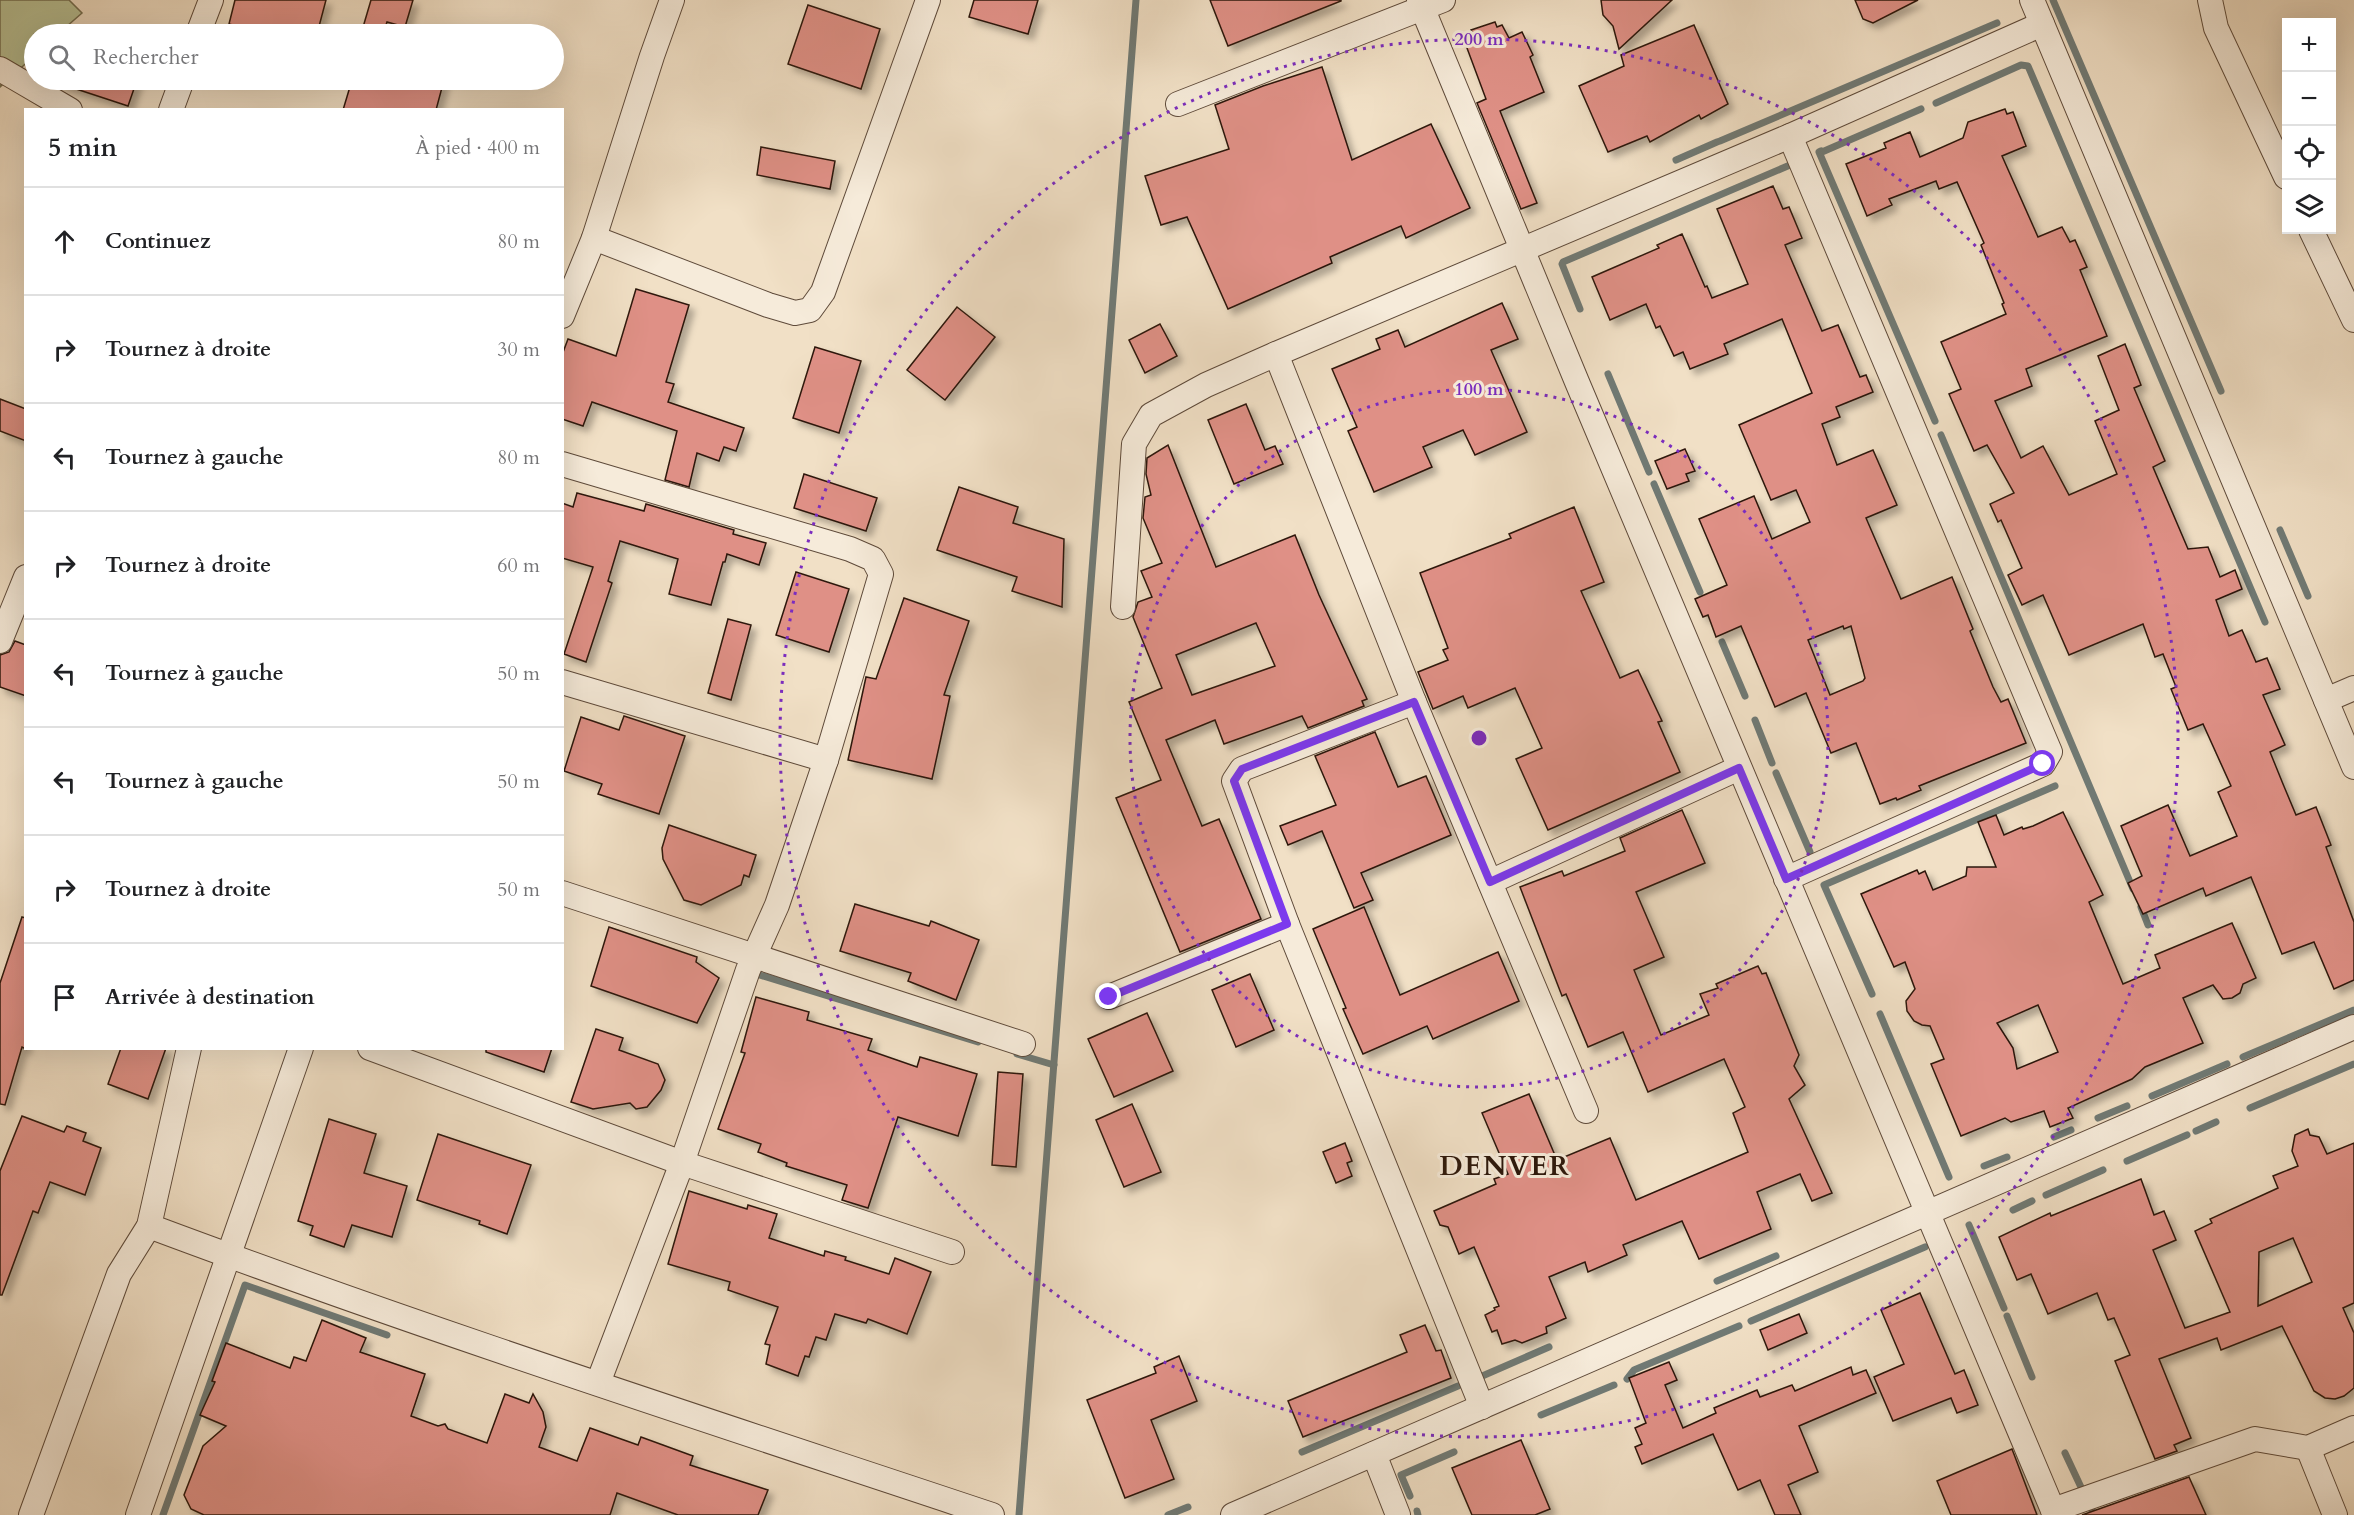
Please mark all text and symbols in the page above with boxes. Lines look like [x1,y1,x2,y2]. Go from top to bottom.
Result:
map controls [2282,18,2336,234]
button: + [2282,18,2336,72]
search box [24,24,564,90]
text: 200 m [1454,27,1504,52]
icon: search [45,41,78,74]
text: Rechercher [93,42,198,72]
button: − [2282,72,2336,126]
button: locate [2282,126,2336,180]
text: 5 min [48,130,117,165]
text: À pied · 400 m [416,134,540,161]
button: layers [2282,180,2336,234]
icon: ahead [48,225,81,258]
text: Continuez [105,226,211,256]
text: 80 m [497,228,540,255]
icon: right [48,333,81,366]
text: Tournez à droite [105,334,271,364]
text: 30 m [497,336,540,363]
text: 100 m [1454,377,1504,402]
icon: left [48,441,81,474]
text: Tournez à gauche [105,442,284,472]
text: 80 m [497,444,540,471]
icon: right [48,549,81,582]
text: Tournez à droite [105,550,271,580]
text: 60 m [497,552,540,579]
icon: left [48,657,81,690]
text: Tournez à gauche [105,658,284,688]
text: 50 m [497,660,540,687]
centre of rings [1469,728,1489,748]
route start [2029,750,2055,776]
icon: left [48,765,81,798]
text: Tournez à gauche [105,766,284,796]
text: 50 m [497,768,540,795]
icon: right [48,873,81,906]
text: Tournez à droite [105,874,271,904]
text: 50 m [497,876,540,903]
icon: arrive [48,981,81,1014]
text: Arrivée à destination [105,982,315,1012]
route end [1095,983,1121,1009]
district label: DENVER [1440,1148,1571,1185]

